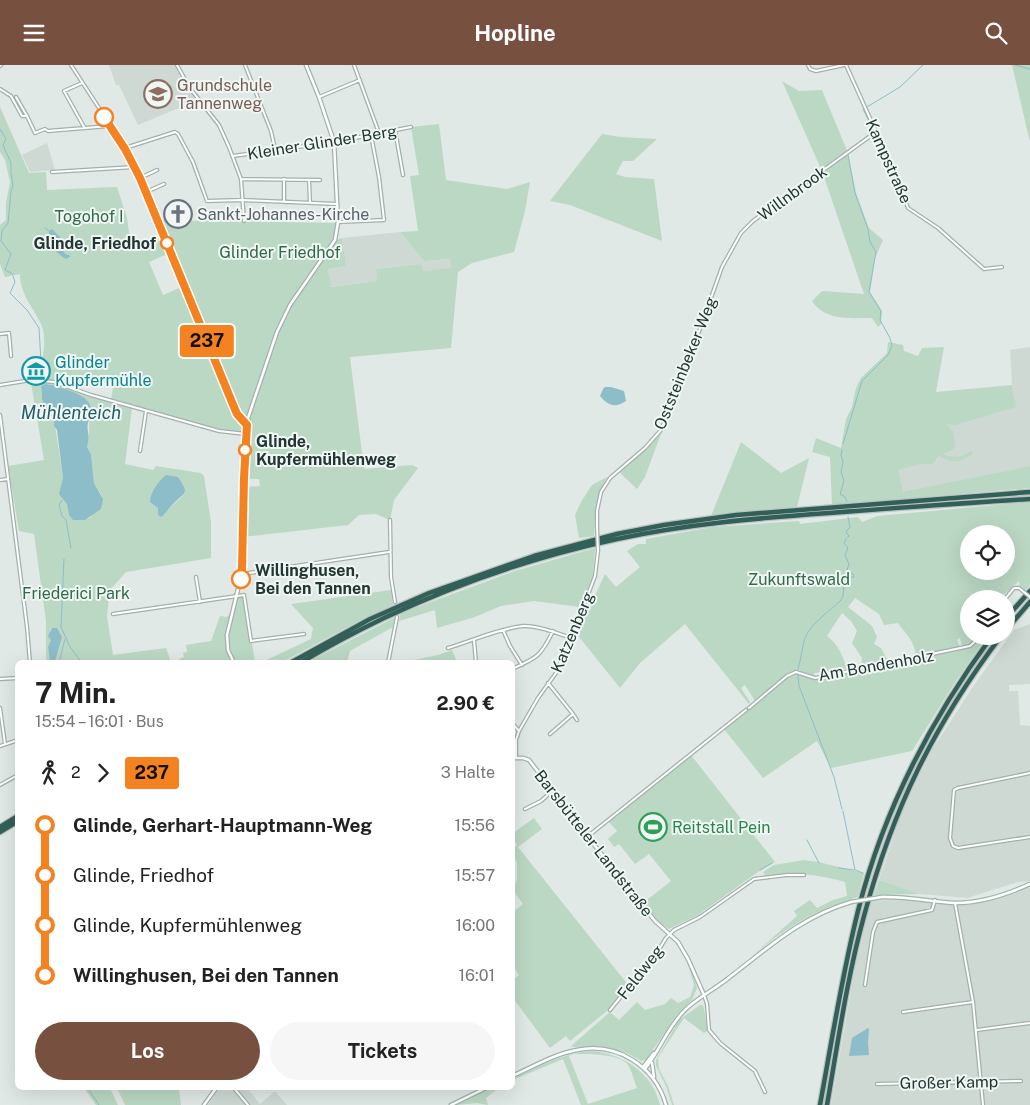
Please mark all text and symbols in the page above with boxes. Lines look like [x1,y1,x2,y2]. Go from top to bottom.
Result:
icon: menu [20,19,48,47]
icon: search [982,19,1010,47]
text: Hopline [474,20,556,46]
place label: Grundschule Tannenweg [177,76,272,113]
school or university icon: Grundschule Tannenweg [143,79,173,109]
unlabelled marker [94,107,114,127]
street label: Kampstraße [861,116,916,206]
street label: Kleiner Glinder Berg [246,121,398,164]
street label: Willnbrook [754,162,831,225]
church icon: Sankt-Johannes-Kirche [163,199,193,229]
place label: Sankt-Johannes-Kirche [197,205,369,224]
park label: Togohof I [55,207,123,226]
place label: Glinde, Friedhof [33,234,157,253]
marker: Glinde, Friedhof [160,236,174,250]
park label: Glinder Friedhof [219,243,341,262]
street label: Oststeinbeker Weg [650,294,721,432]
line badge: 237 [178,325,236,357]
text: 237 [190,330,224,351]
place label: Glinder Kupfermühle [55,353,152,390]
museum icon: Glinder Kupfermühle [21,356,51,386]
water label: Mühlenteich [21,402,121,423]
place label: Glinde, Kupfermühlenweg [256,432,396,469]
marker: Glinde, Kupfermühlenweg [238,443,252,457]
map controls [960,525,1015,645]
button: locate [960,525,1015,580]
place label: Willinghusen, Bei den Tannen [255,561,371,598]
marker: Willinghusen, Bei den Tannen [231,569,251,589]
park label: Zukunftswald [748,570,850,589]
park label: Friederici Park [22,584,130,603]
street label: Katzenberg [547,589,598,675]
button: layers [960,590,1015,645]
street label: Am Bondenholz [817,646,936,685]
text: 7 Min. [35,676,116,709]
text: 2.90 € [436,692,495,714]
text: 15:54 – 16:01 · Bus [35,712,164,731]
icon: walk [35,759,63,787]
icon: forward [89,759,117,787]
text: 237 [135,762,169,783]
text: 2 [71,763,81,782]
text: 3 Halte [441,763,495,782]
street label: Barsbütteler Landstraße [530,766,657,920]
sports icon: Reitstall Pein [638,812,668,842]
text: Glinde, Gerhart-Hauptmann-Weg [73,814,372,836]
text: 15:56 [454,816,495,835]
place label: Reitstall Pein [672,818,770,837]
text: Glinde, Friedhof [73,864,214,886]
text: 15:57 [455,866,495,885]
text: Glinde, Kupfermühlenweg [73,914,302,936]
text: 16:00 [455,916,495,935]
street label: Feldweg [613,941,667,1003]
text: Willinghusen, Bei den Tannen [73,964,339,986]
text: 16:01 [459,966,495,985]
button: Los [35,1022,260,1080]
button: Tickets [270,1022,495,1080]
street label: Großer Kamp [900,1072,998,1093]

